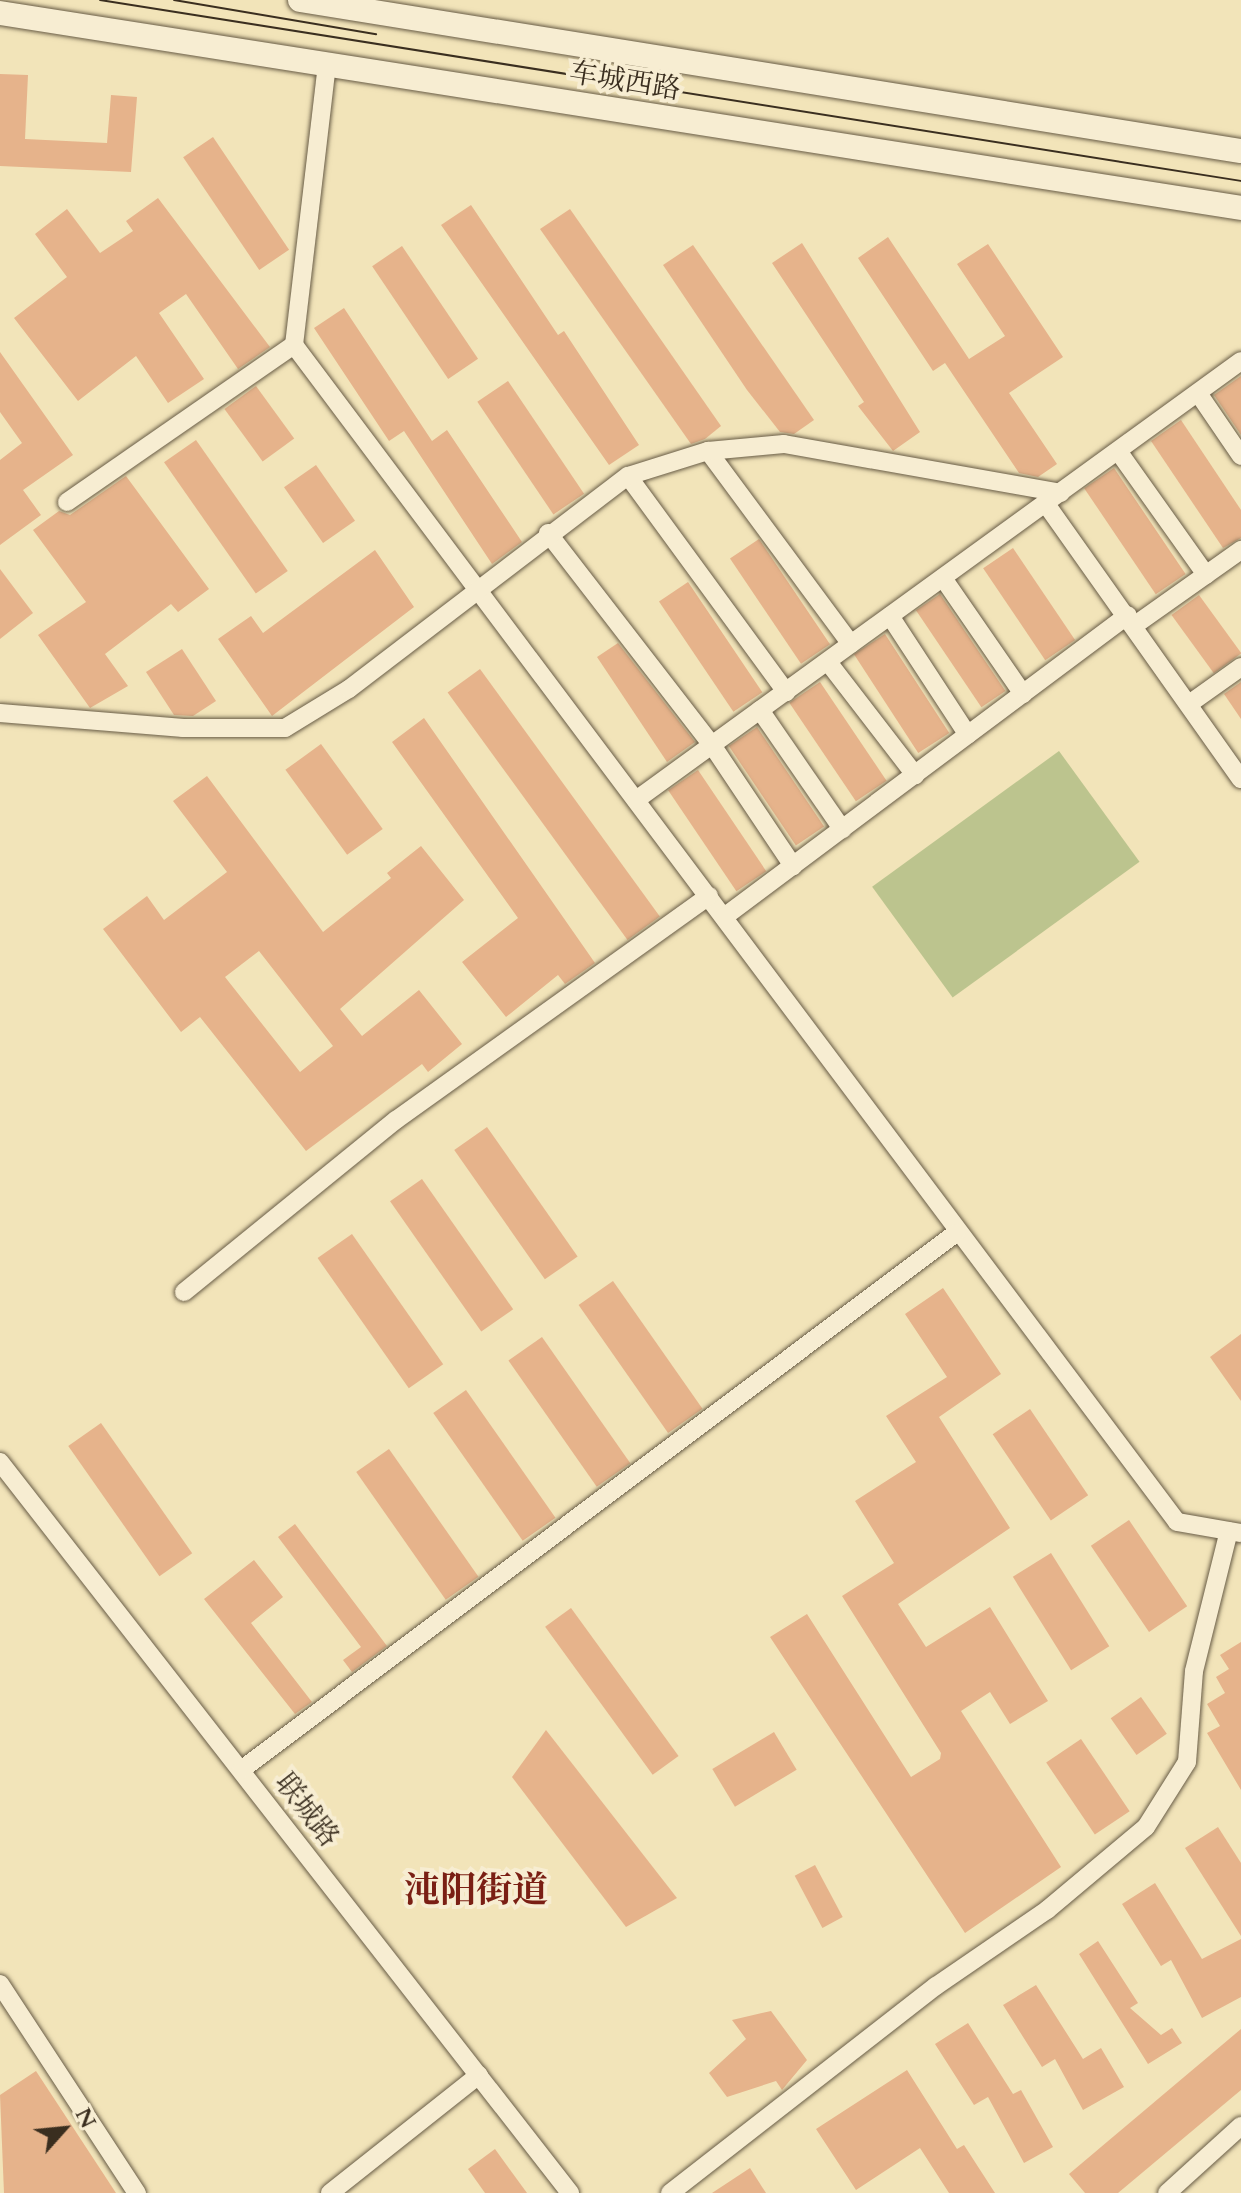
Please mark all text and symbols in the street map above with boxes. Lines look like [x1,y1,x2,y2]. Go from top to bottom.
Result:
street label: 车城西路 [567,56,683,106]
street label: 联城路 [268,1767,346,1853]
district label: 沌阳街道 [404,1869,548,1913]
north arrow [24,2089,104,2169]
text: N [68,2103,103,2133]

